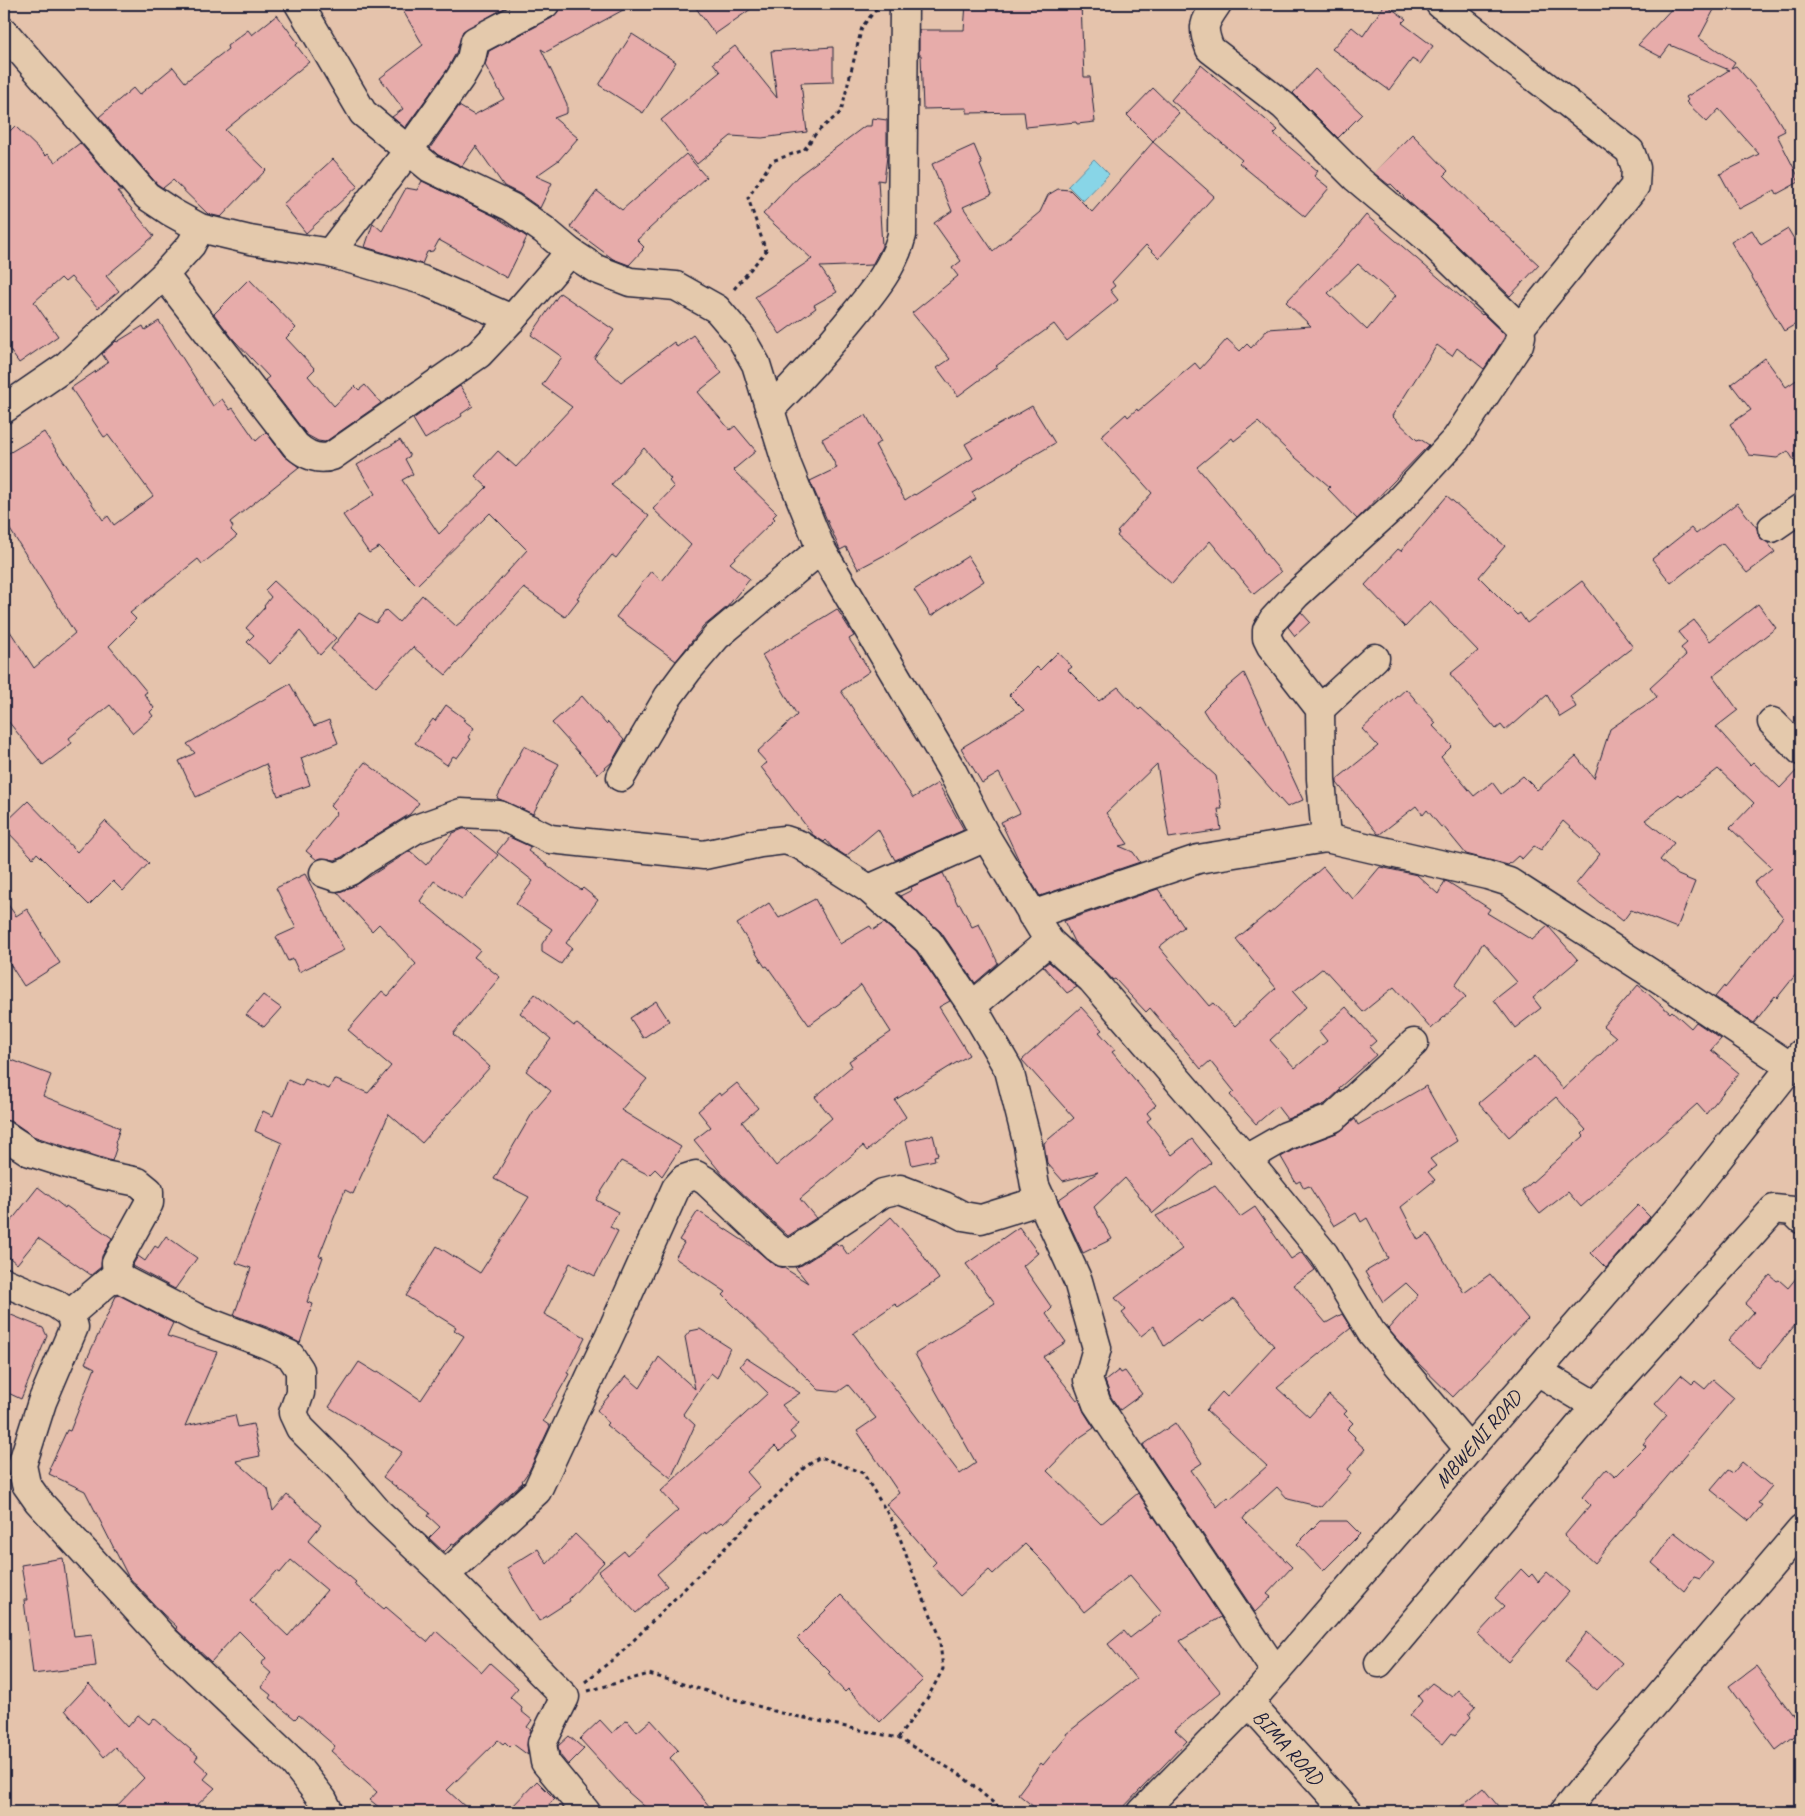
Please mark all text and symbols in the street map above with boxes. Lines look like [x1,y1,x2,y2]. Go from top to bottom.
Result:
street label: MBWENI ROAD [1429,1384,1528,1493]
street label: BIMA ROAD [1247,1704,1330,1792]

